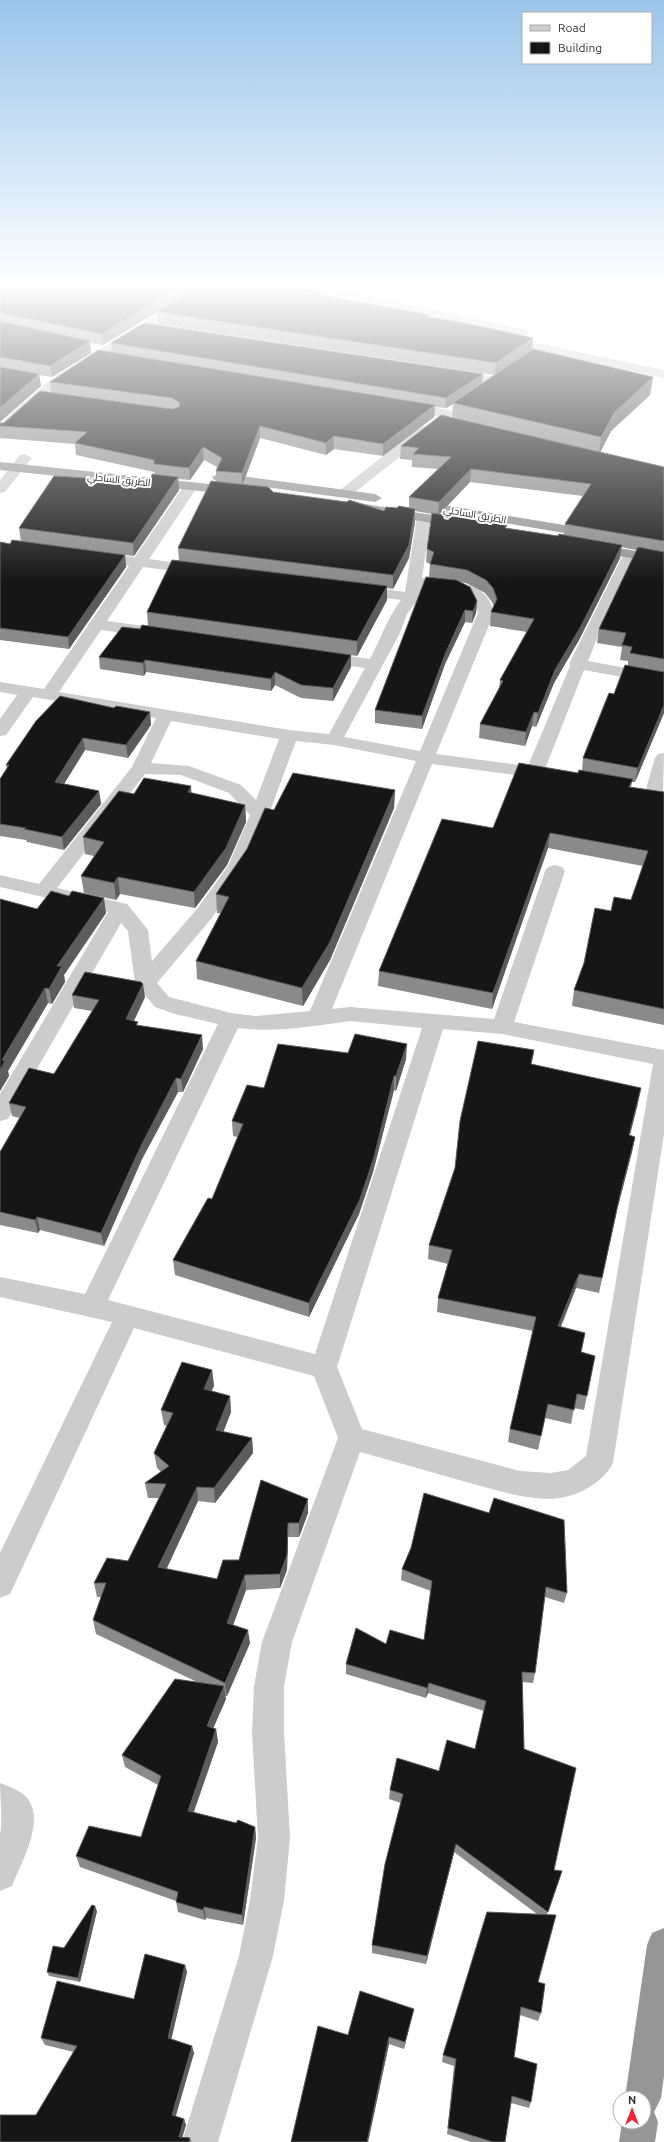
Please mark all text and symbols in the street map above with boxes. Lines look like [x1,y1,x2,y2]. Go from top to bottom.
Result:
legend [522,12,652,64]
text: Road [558,21,586,34]
text: Building [558,41,602,54]
street label: الطريق الساحلي [86,471,151,490]
street label: الطريق الساحلي [442,504,507,527]
north arrow [612,2090,652,2130]
text: N [628,2094,636,2106]

